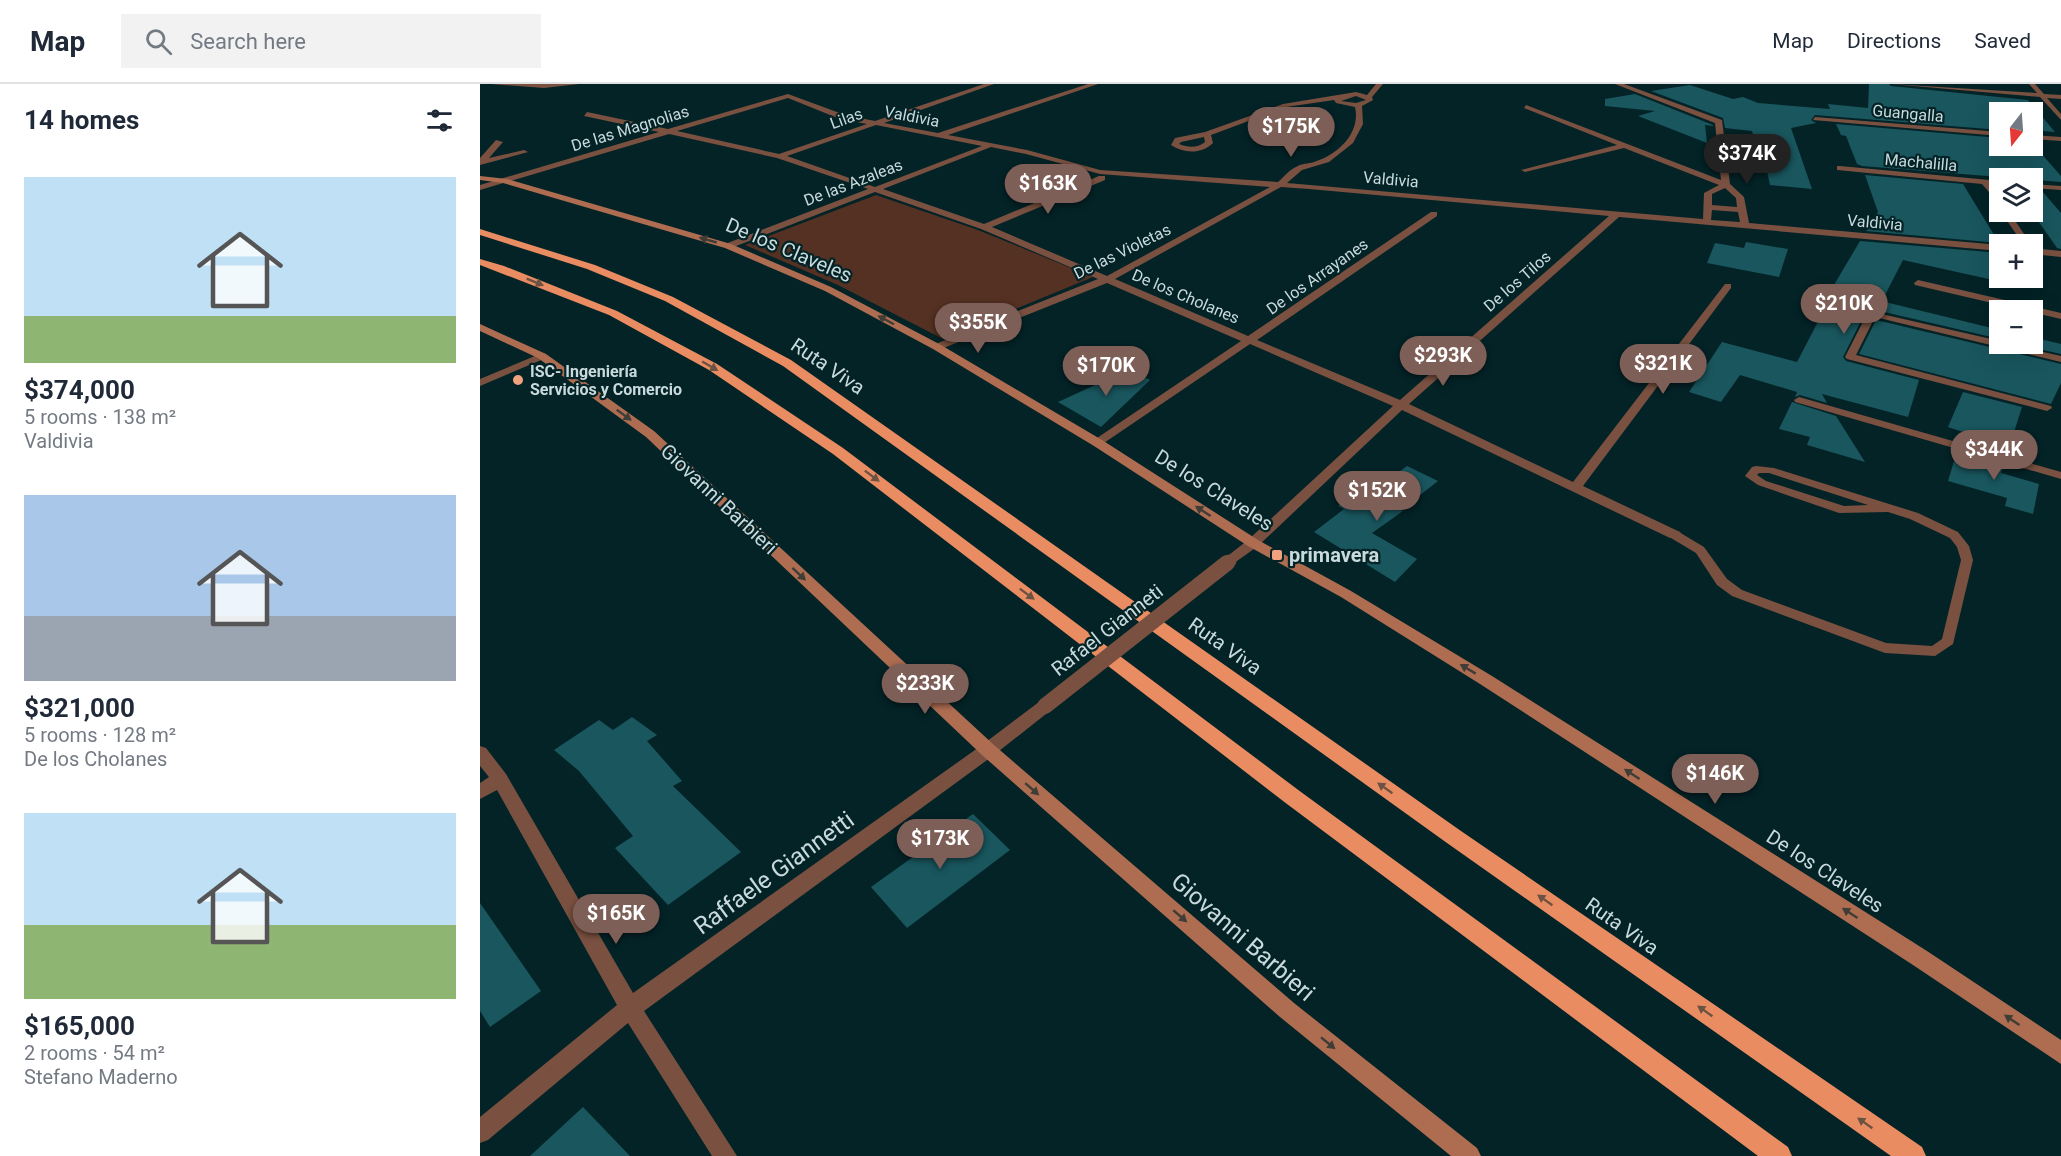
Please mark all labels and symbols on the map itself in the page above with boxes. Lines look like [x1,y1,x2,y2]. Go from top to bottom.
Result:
street label: Guangalla [1872,101,1944,126]
street label: De las Magnolias [569,102,691,155]
street label: Valdivia [883,102,941,131]
north arrow [1989,102,2043,156]
street label: Lilas [827,104,865,133]
pin: $175K [1249,107,1333,158]
pin: $374K [1705,134,1789,185]
street label: Machalilla [1884,150,1958,175]
street label: De las Azaleas [801,155,905,210]
pin: $163K [1006,164,1090,215]
street label: Valdivia [1362,168,1420,191]
street label: Valdivia [1846,211,1904,234]
street label: De los Claveles [722,213,856,287]
street label: De las Violetas [1071,220,1174,283]
street label: De los Arrayanes [1263,234,1372,318]
one-way arrow [699,235,717,244]
street label: De los Tilos [1480,247,1555,316]
street label: De los Cholanes [1129,265,1242,328]
one-way arrow [526,278,544,287]
pin: $210K [1802,284,1886,335]
pin: $355K [936,303,1020,354]
one-way arrow [877,315,894,324]
street label: Ruta Viva [787,333,869,399]
pin: $293K [1401,336,1485,387]
pin: $321K [1621,344,1705,395]
pin: $170K [1064,346,1148,397]
one-way arrow [702,361,719,371]
place label: ISC- Ingeniería Servicios y Comercio [530,362,682,399]
marker: ISC- Ingeniería Servicios y Comercio [511,373,525,387]
one-way arrow [615,409,631,421]
pin: $344K [1952,430,2036,481]
street label: Giovanni Barbieri [656,439,782,559]
street label: De los Claveles [1150,444,1278,536]
one-way arrow [864,469,879,481]
pin: $152K [1335,471,1419,522]
one-way arrow [1196,505,1212,517]
place label: primavera [1289,543,1380,567]
marker: primavera [1270,548,1284,562]
one-way arrow [792,567,807,581]
street label: Rafael Gianneti [1046,579,1168,681]
one-way arrow [1018,588,1034,600]
street label: Ruta Viva [1184,612,1266,680]
pin: $233K [883,664,967,715]
one-way arrow [1460,664,1476,675]
pin: $146K [1673,754,1757,805]
one-way arrow [1624,769,1640,780]
one-way arrow [1024,782,1039,795]
one-way arrow [1378,782,1394,794]
street label: Raffaele Giannetti [689,806,859,940]
pin: $173K [898,819,982,870]
street label: De los Claveles [1762,824,1888,918]
street label: Giovanni Barbieri [1166,867,1320,1007]
street label: Ruta Viva [1581,892,1663,960]
pin: $165K [574,894,658,945]
one-way arrow [1537,895,1553,906]
one-way arrow [1842,907,1858,919]
one-way arrow [1172,910,1187,923]
one-way arrow [1697,1006,1713,1017]
one-way arrow [2005,1014,2021,1026]
one-way arrow [1320,1036,1336,1049]
one-way arrow [1858,1117,1874,1129]

